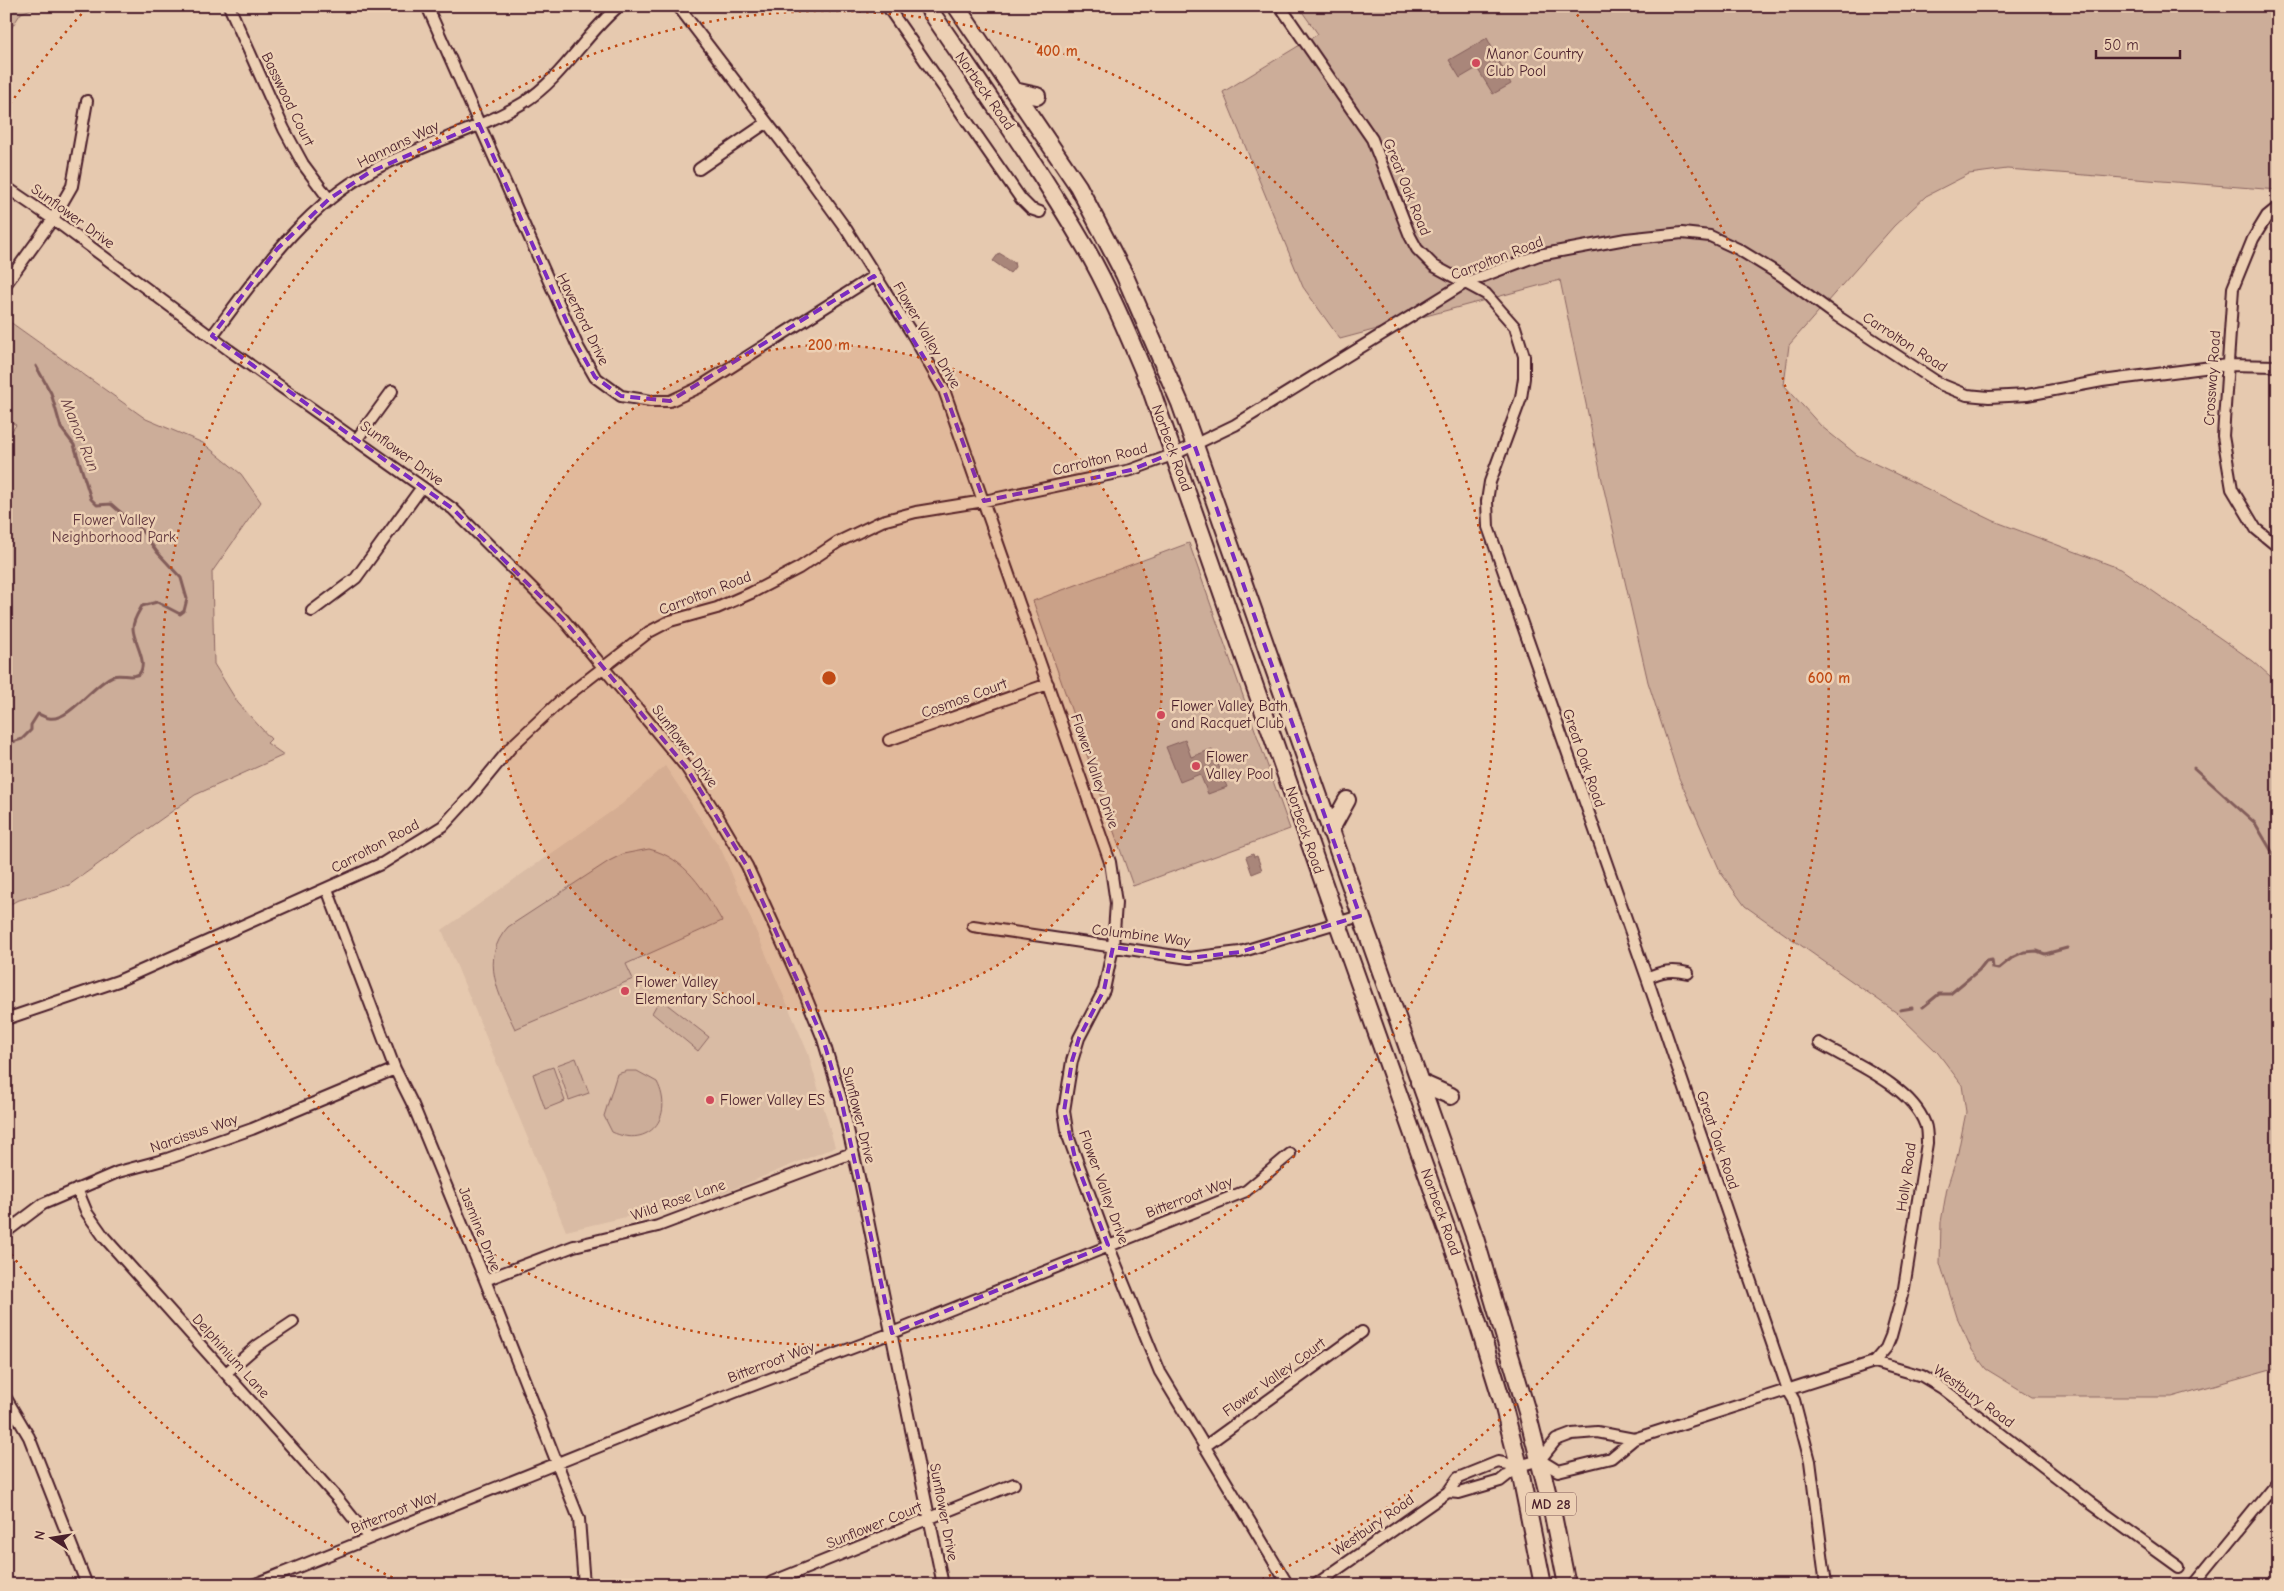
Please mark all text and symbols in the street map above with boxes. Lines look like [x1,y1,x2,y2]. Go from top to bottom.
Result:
scale bar [2096,28,2180,60]
text: 50 m [2104,36,2139,54]
text: 400 m [1036,42,1078,60]
place label: Manor Country Club Pool [1486,45,1584,80]
street label: Norbeck Road [951,48,1019,134]
street label: Basswood Court [258,49,319,149]
marker: Manor Country Club Pool [1470,57,1482,69]
street label: Hannans Way [354,116,442,172]
street label: Great Oak Road [1379,136,1435,238]
street label: Sunflower Drive [28,180,119,253]
street label: Carrolton Road [1448,232,1546,284]
street label: Haverford Drive [553,270,613,369]
street label: Flower Valley Drive [889,279,965,392]
street label: Carrolton Road [1859,308,1951,376]
street label: Crossway Road [2200,330,2224,426]
text: 200 m [808,336,850,354]
water label: Manor Run [57,395,103,474]
street label: Norbeck Road [1148,402,1196,494]
street label: Sunflower Drive [357,417,448,490]
street label: Carrolton Road [1051,438,1149,480]
park label: Flower Valley Neighborhood Park [52,511,177,546]
street label: Carrolton Road [656,567,754,619]
centre of rings [820,669,838,687]
text: 600 m [1808,669,1850,687]
street label: Cosmos Court [919,674,1010,722]
place label: Flower Valley Bath and Racquet Club [1171,697,1288,732]
street label: Sunflower Drive [648,701,722,791]
street label: Great Oak Road [1559,706,1609,810]
marker: Flower Valley Bath and Racquet Club [1155,709,1167,721]
street label: Flower Valley Drive [1067,711,1123,831]
place label: Flower Valley Pool [1206,748,1274,783]
marker: Flower Valley Pool [1190,760,1202,772]
street label: Norbeck Road [1282,784,1328,876]
street label: Carrolton Road [328,815,422,877]
street label: Columbine Way [1091,920,1192,950]
place label: Flower Valley Elementary School [635,973,755,1008]
marker: Flower Valley Elementary School [619,985,631,997]
street label: Sunflower Drive [838,1065,880,1166]
street label: Great Oak Road [1693,1088,1743,1192]
place label: Flower Valley ES [720,1091,825,1109]
marker: Flower Valley ES [704,1094,716,1106]
street label: Narcissus Way [148,1109,241,1156]
street label: Flower Valley Drive [1075,1128,1133,1247]
street label: Holly Road [1892,1141,1920,1213]
street label: Norbeck Road [1417,1166,1465,1258]
street label: Bitterroot Way [1143,1172,1235,1222]
street label: Wild Rose Lane [628,1175,728,1225]
street label: Jasmine Drive [455,1184,505,1274]
street label: Delphinium Lane [188,1310,274,1402]
street label: Flower Valley Court [1219,1333,1330,1420]
street label: Bitterroot Way [725,1337,817,1387]
street label: Westbury Road [1930,1361,2018,1431]
street label: Sunflower Drive [926,1462,962,1563]
street label: Bitterroot Way [348,1486,440,1537]
street label: Westbury Road [1329,1490,1417,1560]
road number: MD 28 [1526,1492,1576,1516]
street label: Sunflower Court [823,1497,925,1552]
north arrow [28,1514,78,1564]
text: N [31,1529,49,1542]

